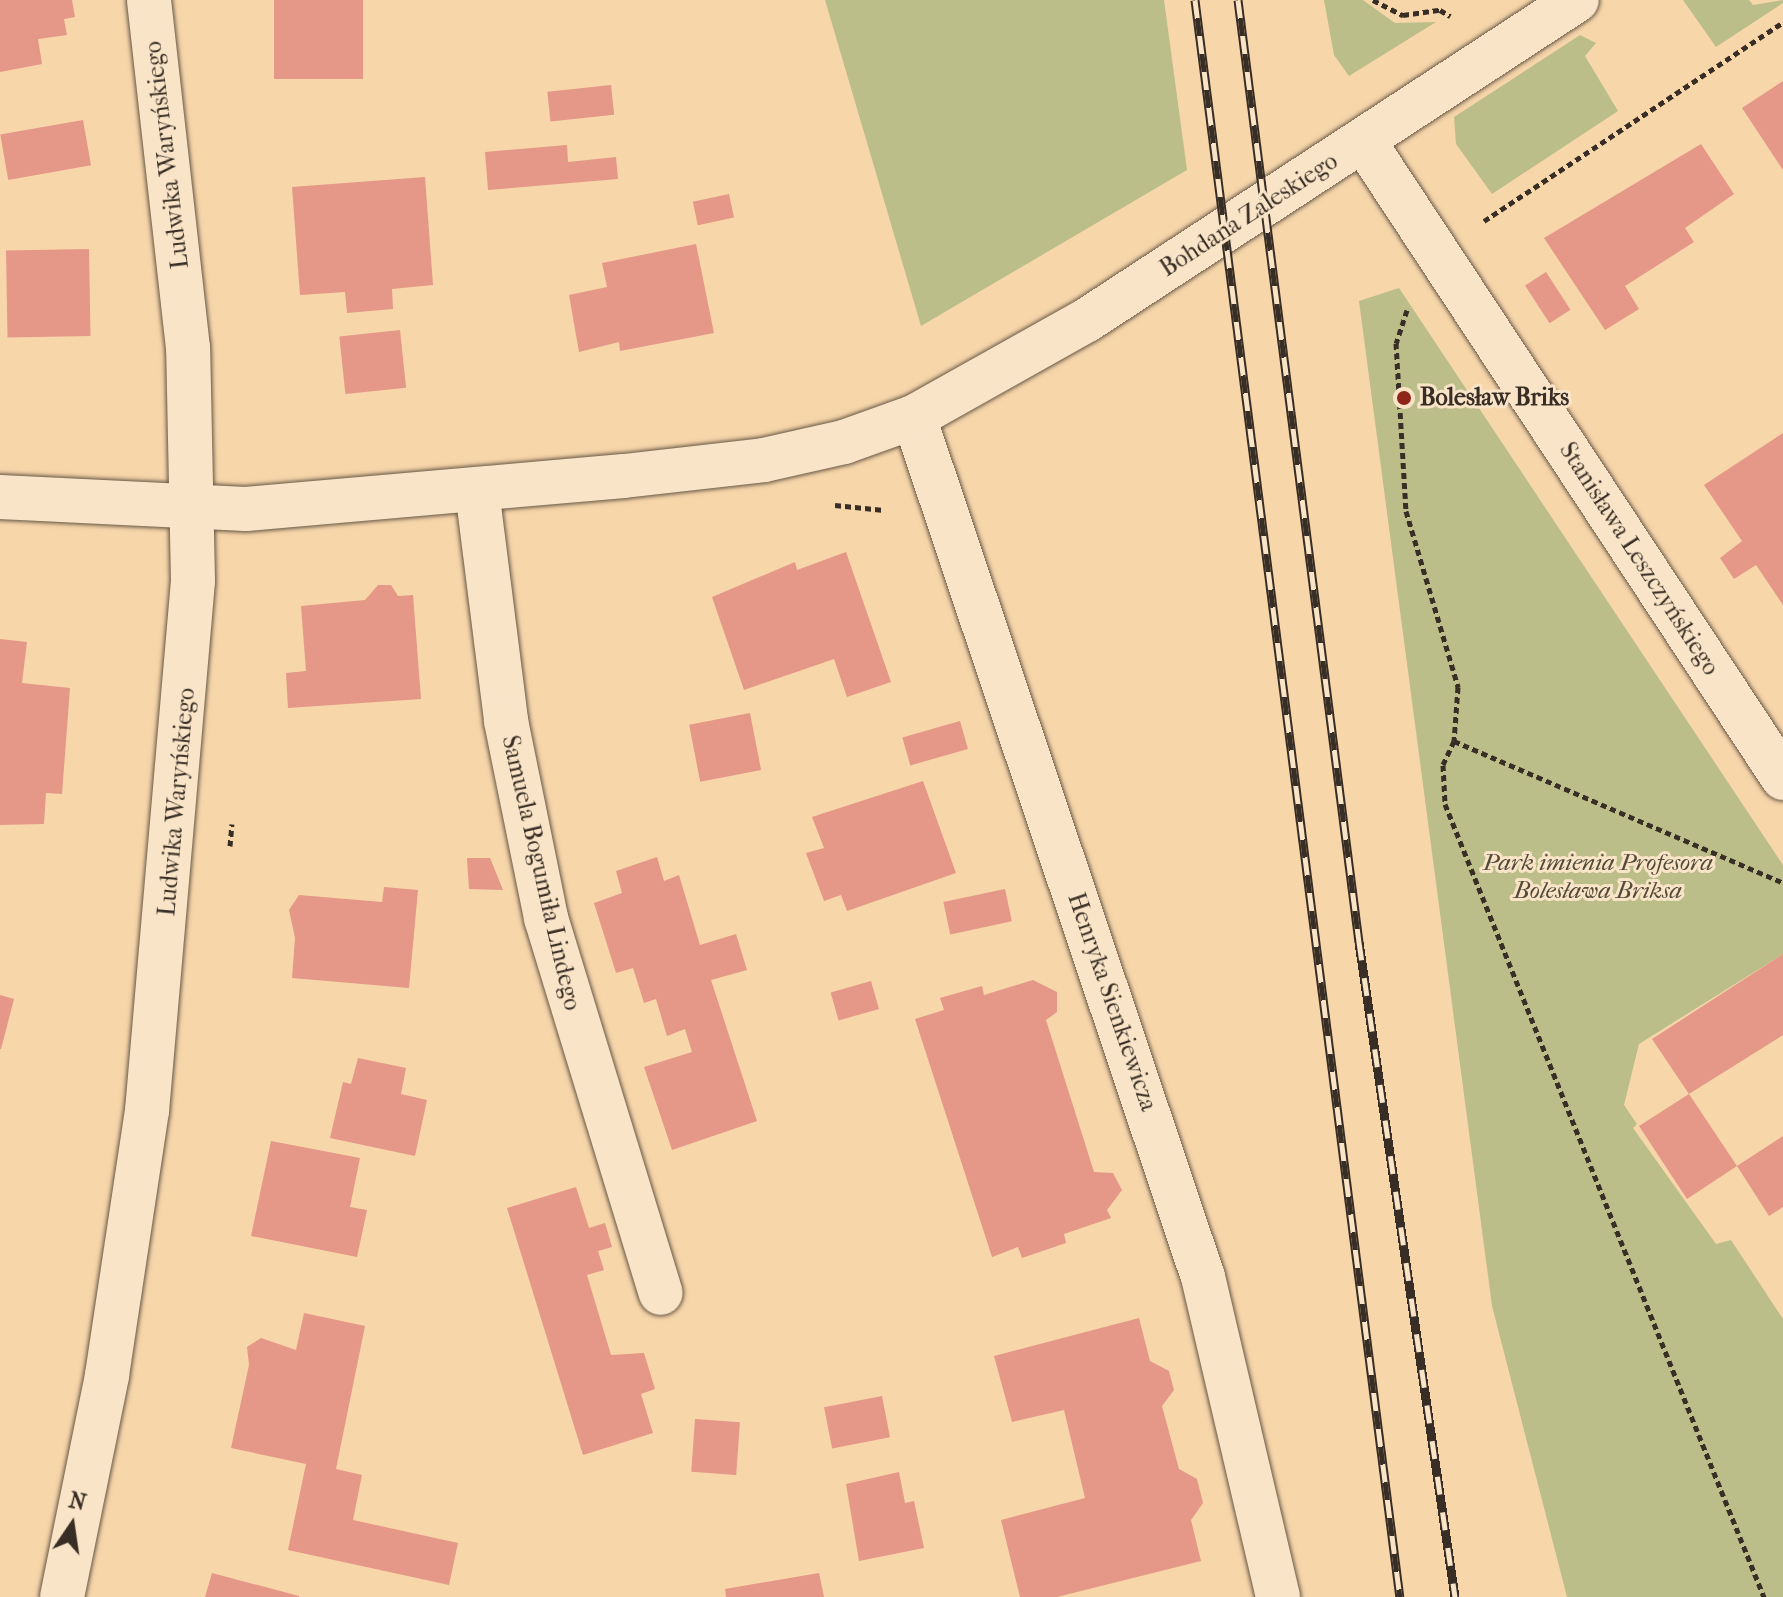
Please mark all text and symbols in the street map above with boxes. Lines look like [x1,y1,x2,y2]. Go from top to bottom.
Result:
street label: Ludwika Waryńskiego [139,40,195,270]
street label: Bohdana Zaleskiego [1155,147,1343,283]
place label: Bolesław Briks [1420,384,1569,412]
marker: Bolesław Briks [1395,389,1413,407]
street label: Stanisława Leszczyńskiego [1553,437,1725,681]
street label: Ludwika Waryńskiego [153,687,201,917]
street label: Samuela Bogumiła Lindego [495,733,587,1013]
park label: Park imienia Profesora Bolesława Briksa [1483,849,1713,905]
street label: Henryka Sienkiewicza [1061,889,1163,1115]
north arrow [32,1485,112,1565]
text: N [66,1487,88,1516]

